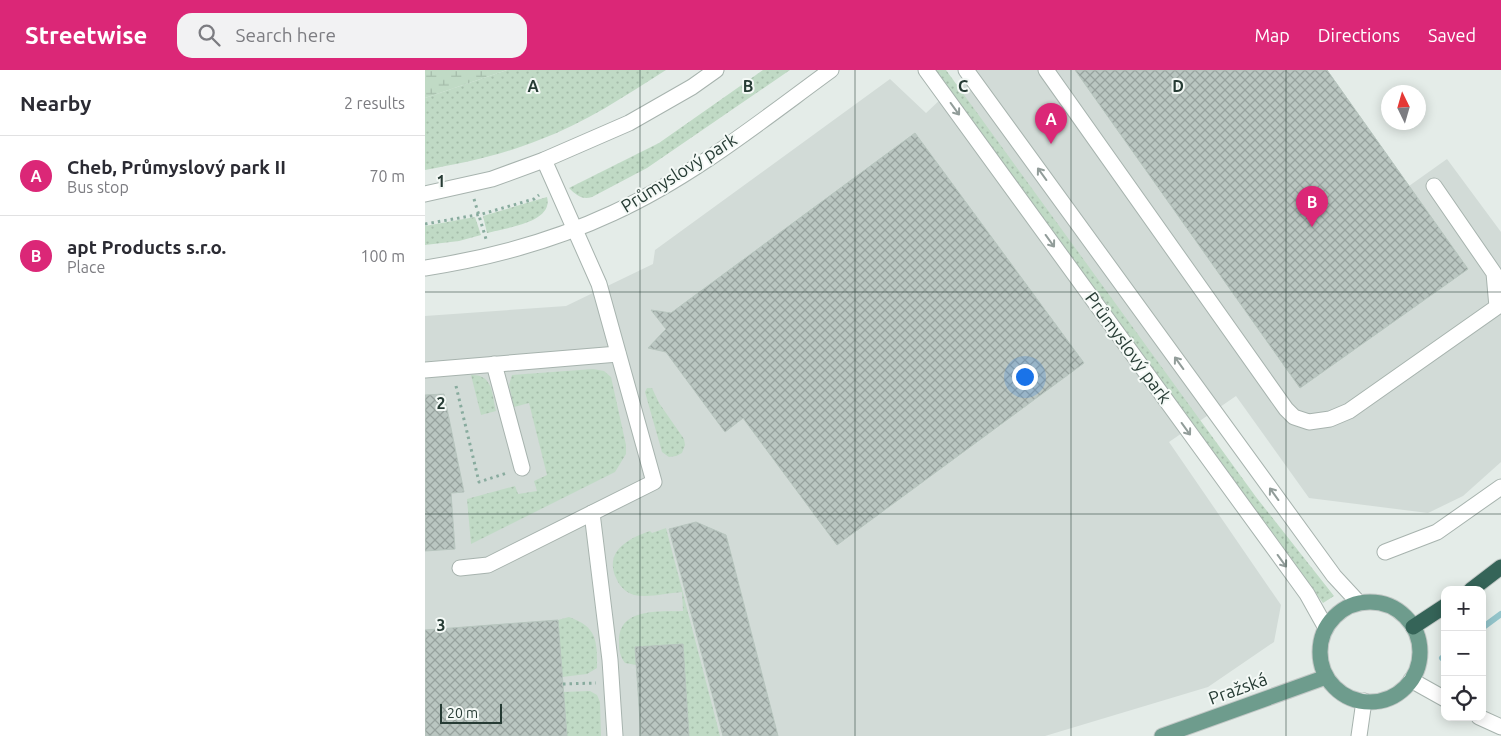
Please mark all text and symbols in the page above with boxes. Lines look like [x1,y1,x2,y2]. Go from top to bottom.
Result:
search box [177,13,527,58]
icon: search [195,21,223,49]
text: Streetwise [25,22,147,49]
text: Search here [235,24,336,46]
text: Map [1254,25,1290,45]
text: Directions [1318,25,1400,45]
text: Saved [1428,25,1476,45]
text: A [527,77,539,95]
text: B [743,77,753,95]
text: C [958,77,968,95]
text: D [1172,77,1184,95]
north arrow [1381,85,1426,130]
text: Nearby [20,91,91,115]
text: 2 results [344,94,405,112]
one-way arrow [949,102,960,115]
pin: A [1035,103,1067,144]
street label: Průmyslový park [617,129,740,216]
text: Cheb, Průmyslový park II [67,156,286,178]
text: A [30,167,42,185]
text: 70 m [369,167,405,185]
one-way arrow [1037,168,1047,182]
text: 1 [436,172,446,190]
text: Bus stop [67,178,129,196]
pin: B [1296,186,1328,227]
one-way arrow [1045,234,1055,248]
text: apt Products s.r.o. [67,236,226,258]
text: B [31,247,41,265]
text: 100 m [360,247,405,265]
text: Place [67,258,105,276]
street label: Průmyslový park [1082,288,1176,407]
one-way arrow [1174,356,1184,370]
your location [1012,364,1038,390]
text: 2 [436,394,446,412]
one-way arrow [1181,422,1192,435]
one-way arrow [1269,487,1279,501]
one-way arrow [1277,554,1287,568]
map controls [1441,586,1486,721]
button: + [1441,586,1486,631]
text: 3 [436,616,446,634]
button: − [1441,631,1486,676]
street label: Pražská [1205,668,1270,708]
button: locate [1441,676,1486,721]
scale bar [440,701,503,724]
text: 20 m [447,705,478,721]

